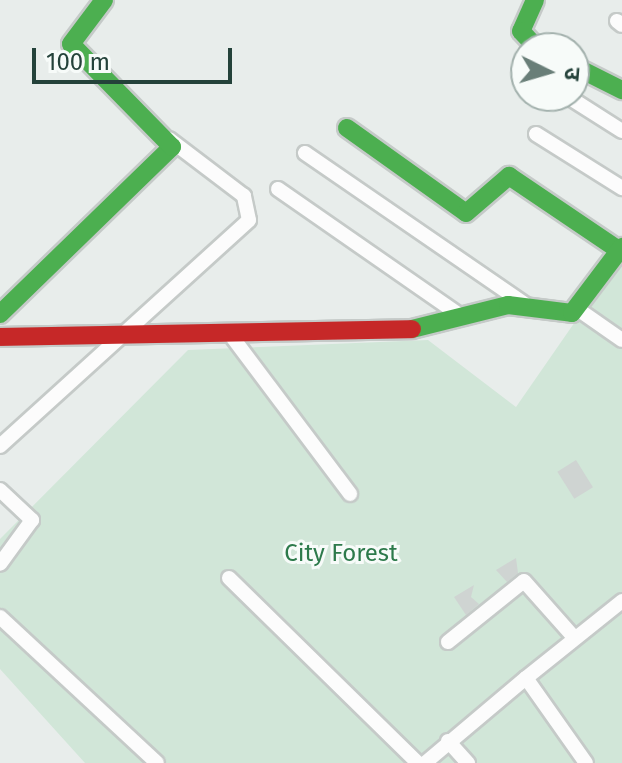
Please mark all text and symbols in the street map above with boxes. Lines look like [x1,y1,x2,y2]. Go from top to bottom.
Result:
scale bar [36,32,236,82]
north arrow [510,32,590,112]
text: 100 m [46,48,110,76]
text: उ [558,66,586,82]
park label: City Forest [284,540,398,568]

